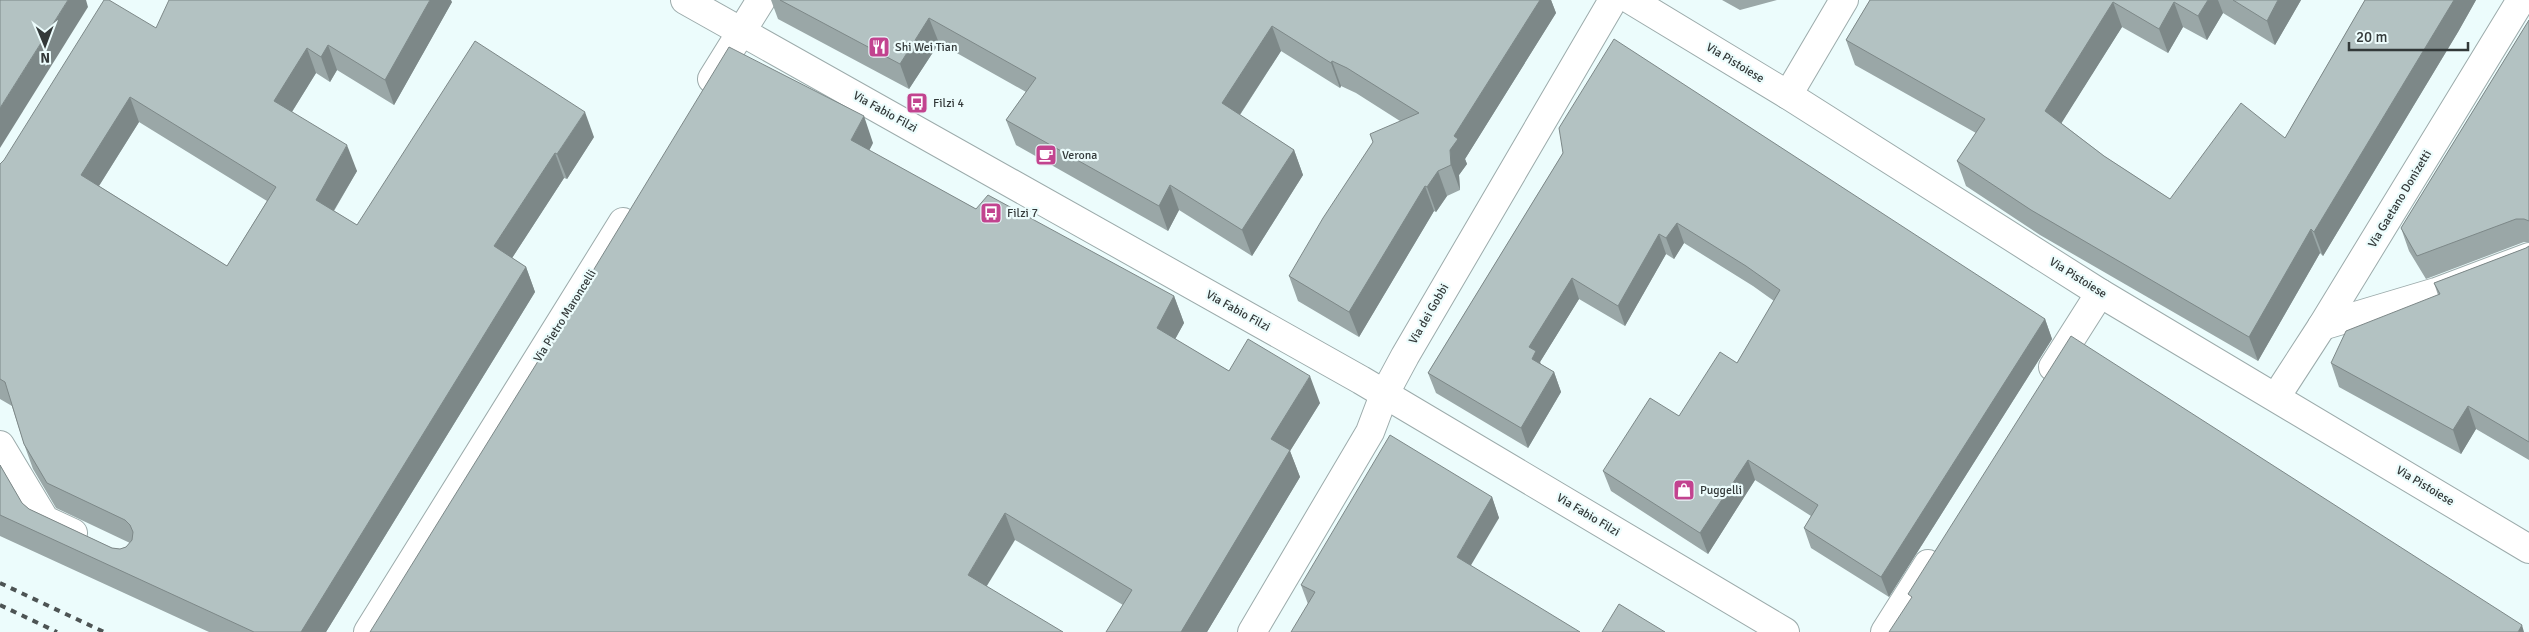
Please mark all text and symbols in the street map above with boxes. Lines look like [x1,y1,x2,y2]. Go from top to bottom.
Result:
north arrow [20,20,70,70]
scale bar [2349,20,2468,52]
text: 20 m [2356,28,2387,46]
restaurant icon: Shi Wei Tian [867,35,891,59]
place label: Shi Wei Tian [895,40,958,55]
street label: Via Pistoiese [1703,40,1767,86]
text: N [40,49,50,66]
street label: Via Fabio Filzi [850,88,920,136]
bus stop icon: Filzi 4 [905,91,929,115]
place label: Filzi 4 [933,96,964,111]
cafe icon: Verona [1034,143,1058,167]
place label: Verona [1062,148,1097,163]
street label: Via Gaetano Donizetti [2365,148,2435,250]
bus stop icon: Filzi 7 [979,201,1003,225]
place label: Filzi 7 [1007,206,1038,221]
street label: Via Pistoiese [2046,254,2110,302]
street label: Via Pietro Maroncelli [530,267,600,365]
street label: Via dei Gobbi [1406,281,1452,347]
street label: Via Fabio Filzi [1203,287,1273,335]
street label: Via Pistoiese [2393,463,2457,509]
shop icon: Puggelli [1672,478,1696,502]
place label: Puggelli [1700,483,1742,498]
street label: Via Fabio Filzi [1554,490,1622,540]

